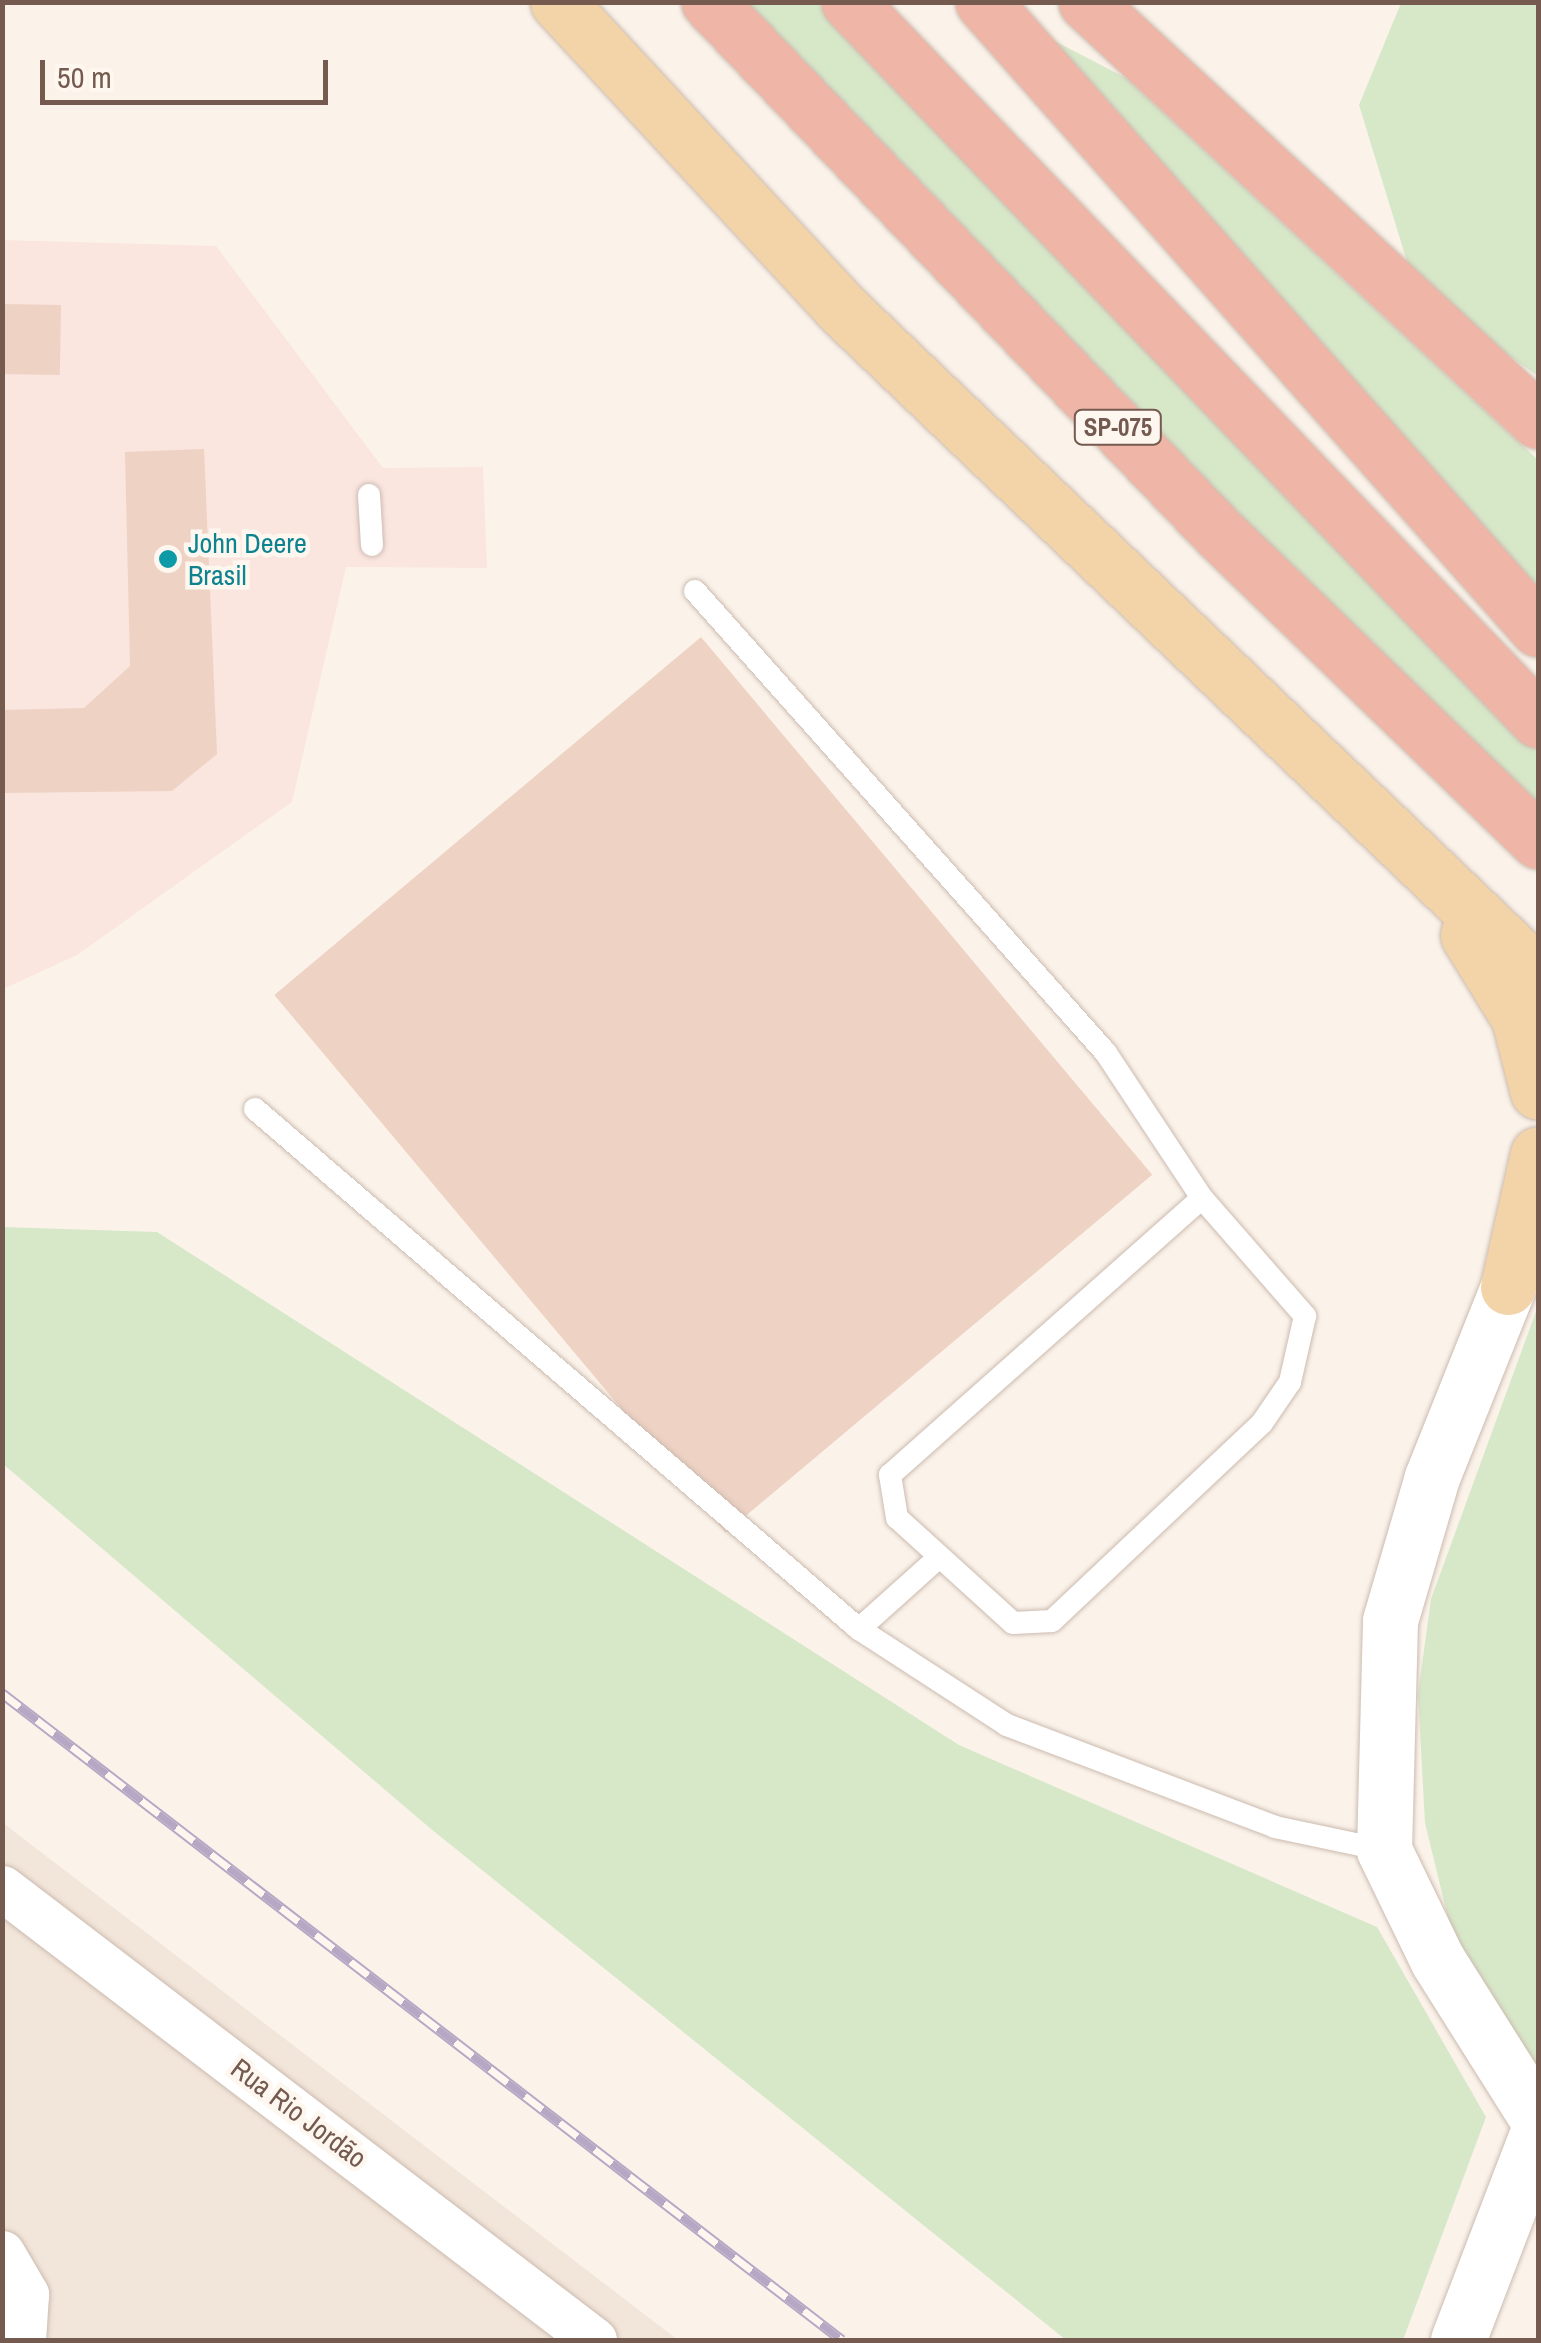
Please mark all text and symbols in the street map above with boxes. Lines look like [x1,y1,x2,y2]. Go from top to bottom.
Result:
scale bar [45,40,332,102]
text: 50 m [57,57,112,97]
road number: SP-075 [1073,407,1163,447]
place label: John Deere Brasil [188,526,307,592]
marker: John Deere Brasil [157,548,179,570]
street label: Rua Rio Jordão [225,2051,373,2175]

